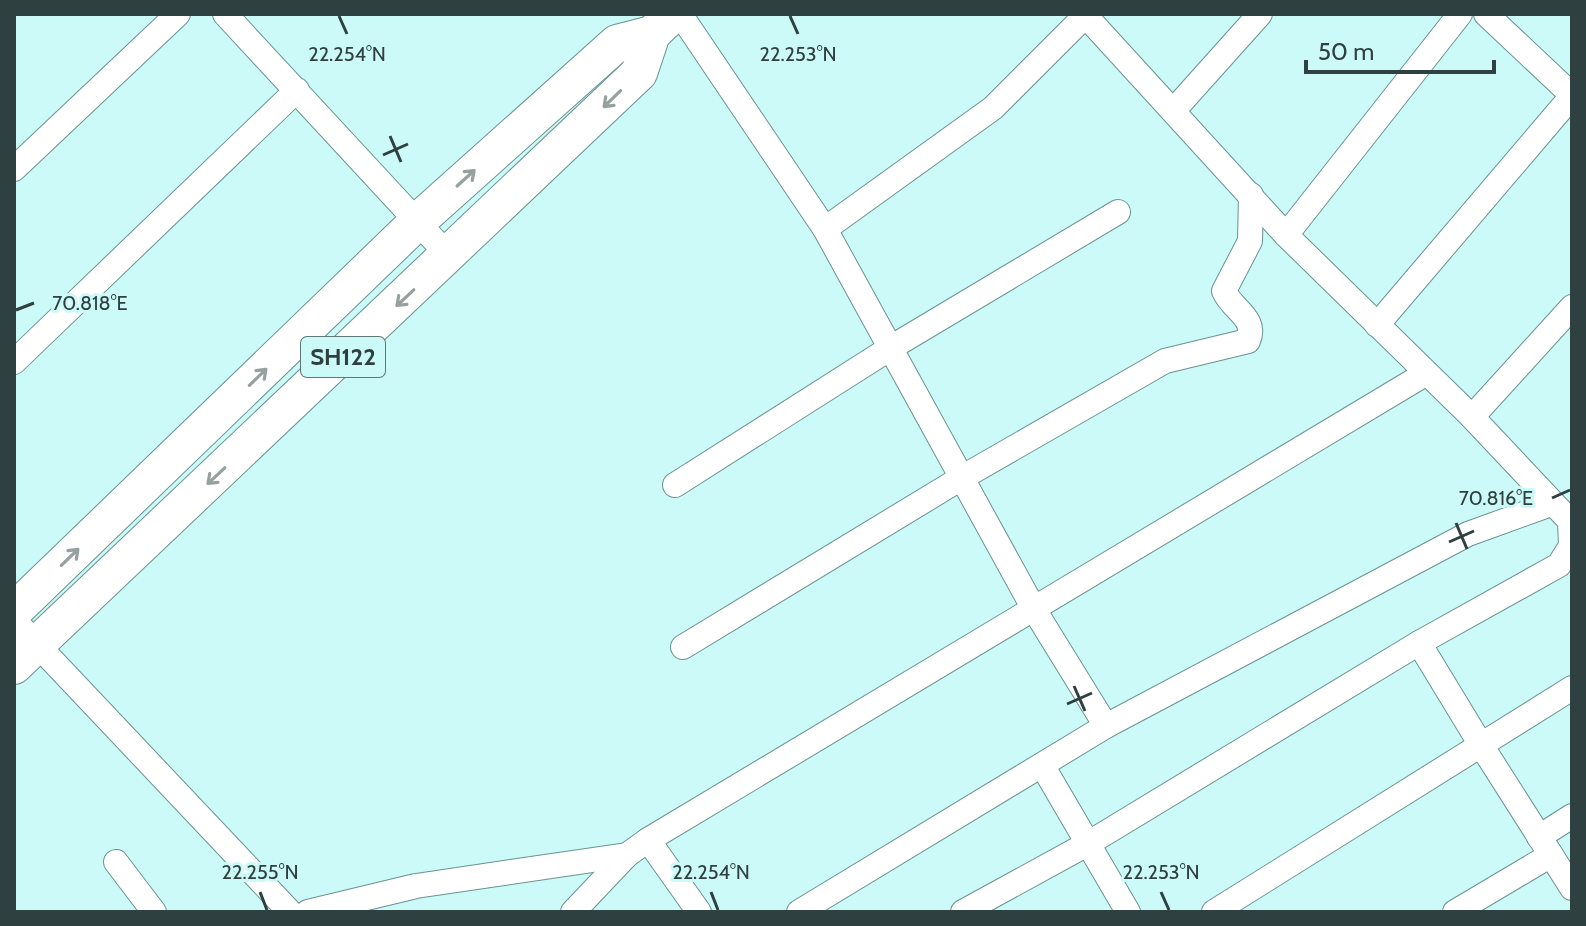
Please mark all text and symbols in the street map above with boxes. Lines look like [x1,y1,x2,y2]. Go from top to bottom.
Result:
scale bar [1306,24,1494,74]
text: 50 m [1318,37,1374,66]
text: 22.254°N [308,42,386,66]
text: 22.253°N [759,42,837,66]
one-way arrow [603,89,623,107]
one-way arrow [456,169,476,187]
one-way arrow [395,288,415,307]
text: 70.818°E [52,291,128,315]
road number: SH122 [301,337,385,377]
one-way arrow [248,367,268,386]
one-way arrow [206,467,226,485]
text: 70.816°E [1459,486,1533,510]
one-way arrow [60,547,80,566]
text: 22.255°N [221,860,299,884]
text: 22.254°N [672,860,750,884]
text: 22.253°N [1122,860,1200,884]

